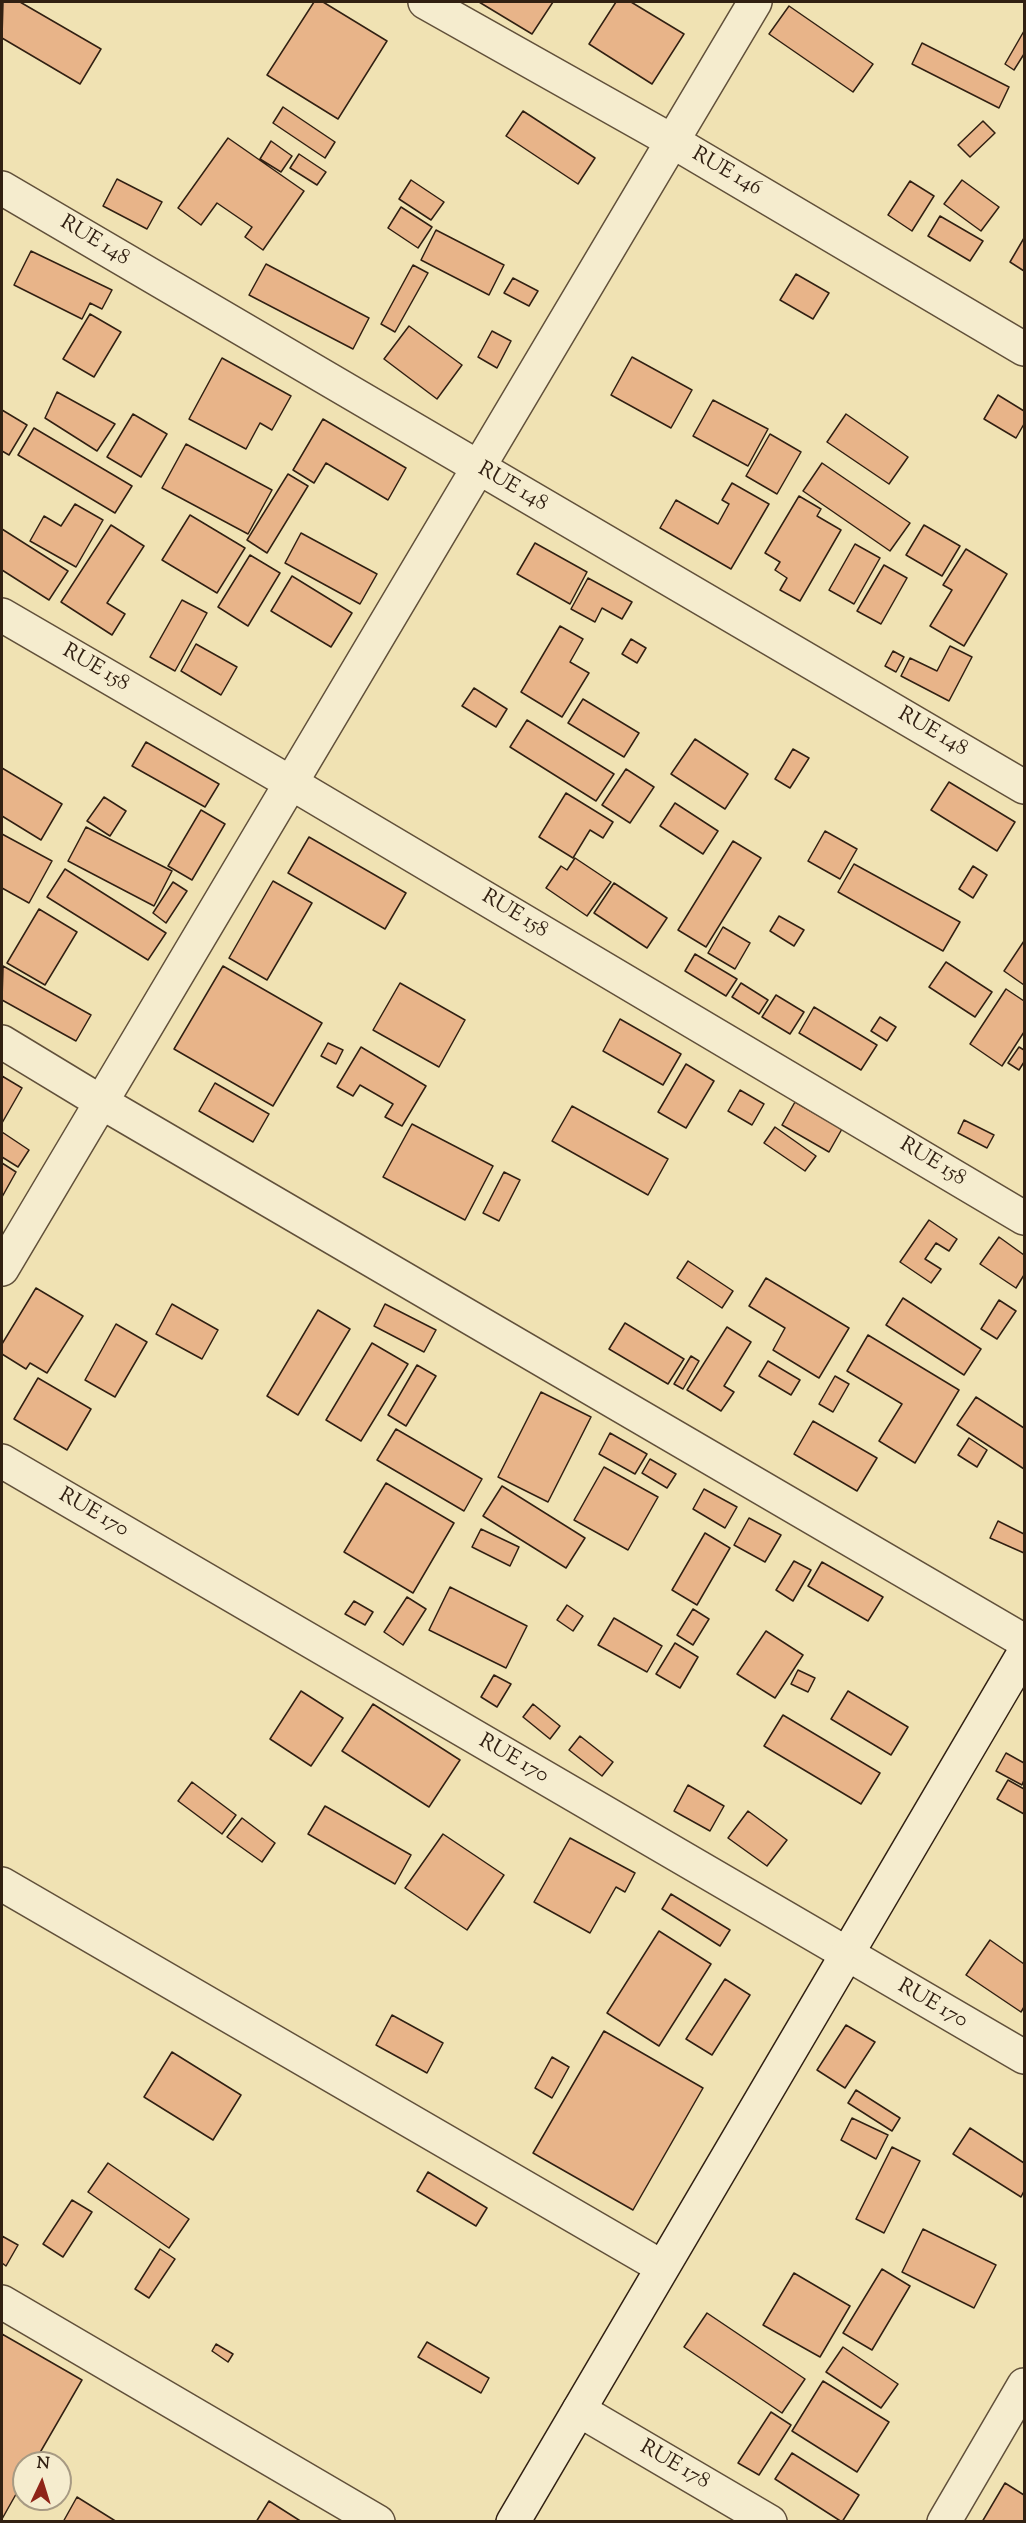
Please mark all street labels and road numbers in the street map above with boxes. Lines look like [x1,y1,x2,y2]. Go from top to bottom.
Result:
street label: RUE 146 [687,143,765,203]
street label: RUE 148 [55,212,133,272]
street label: RUE 148 [473,458,551,518]
street label: RUE 158 [57,640,133,698]
street label: RUE 148 [893,703,971,763]
street label: RUE 158 [476,885,552,945]
street label: RUE 158 [894,1133,970,1193]
street label: RUE 170 [54,1484,132,1544]
street label: RUE 170 [474,1730,552,1790]
street label: RUE 170 [893,1975,971,2035]
street label: RUE 178 [635,2436,713,2496]

